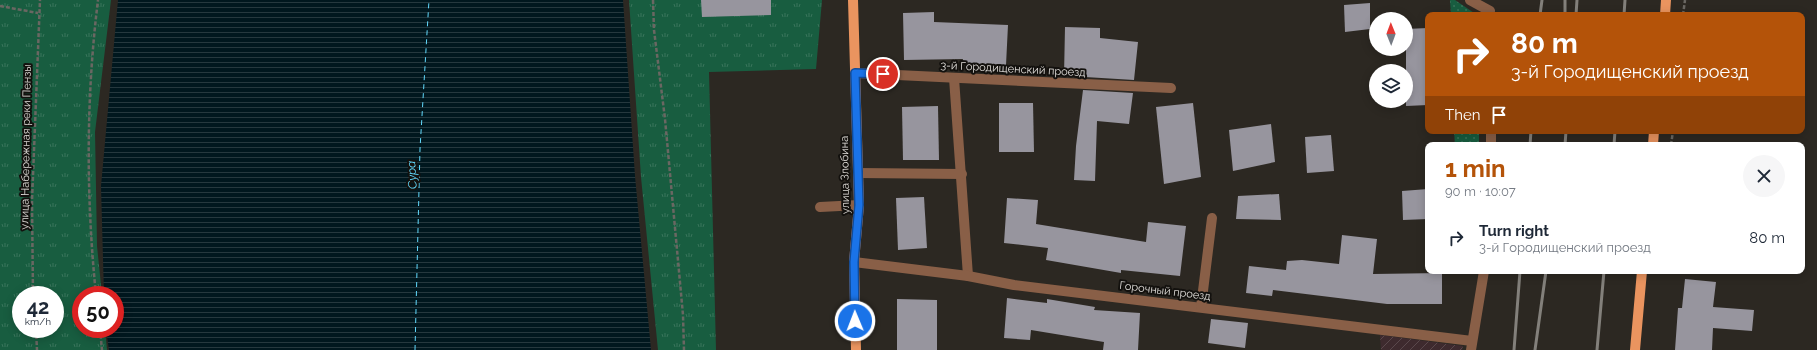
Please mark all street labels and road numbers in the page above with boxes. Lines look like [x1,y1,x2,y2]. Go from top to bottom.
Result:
street label: 3-й Городищенский проезд [940,59,1087,79]
street label: улица Набережная реки Пензы [18,64,34,230]
street label: улица Злобина [838,136,852,214]
street label: Горочный проезд [1119,279,1212,303]

